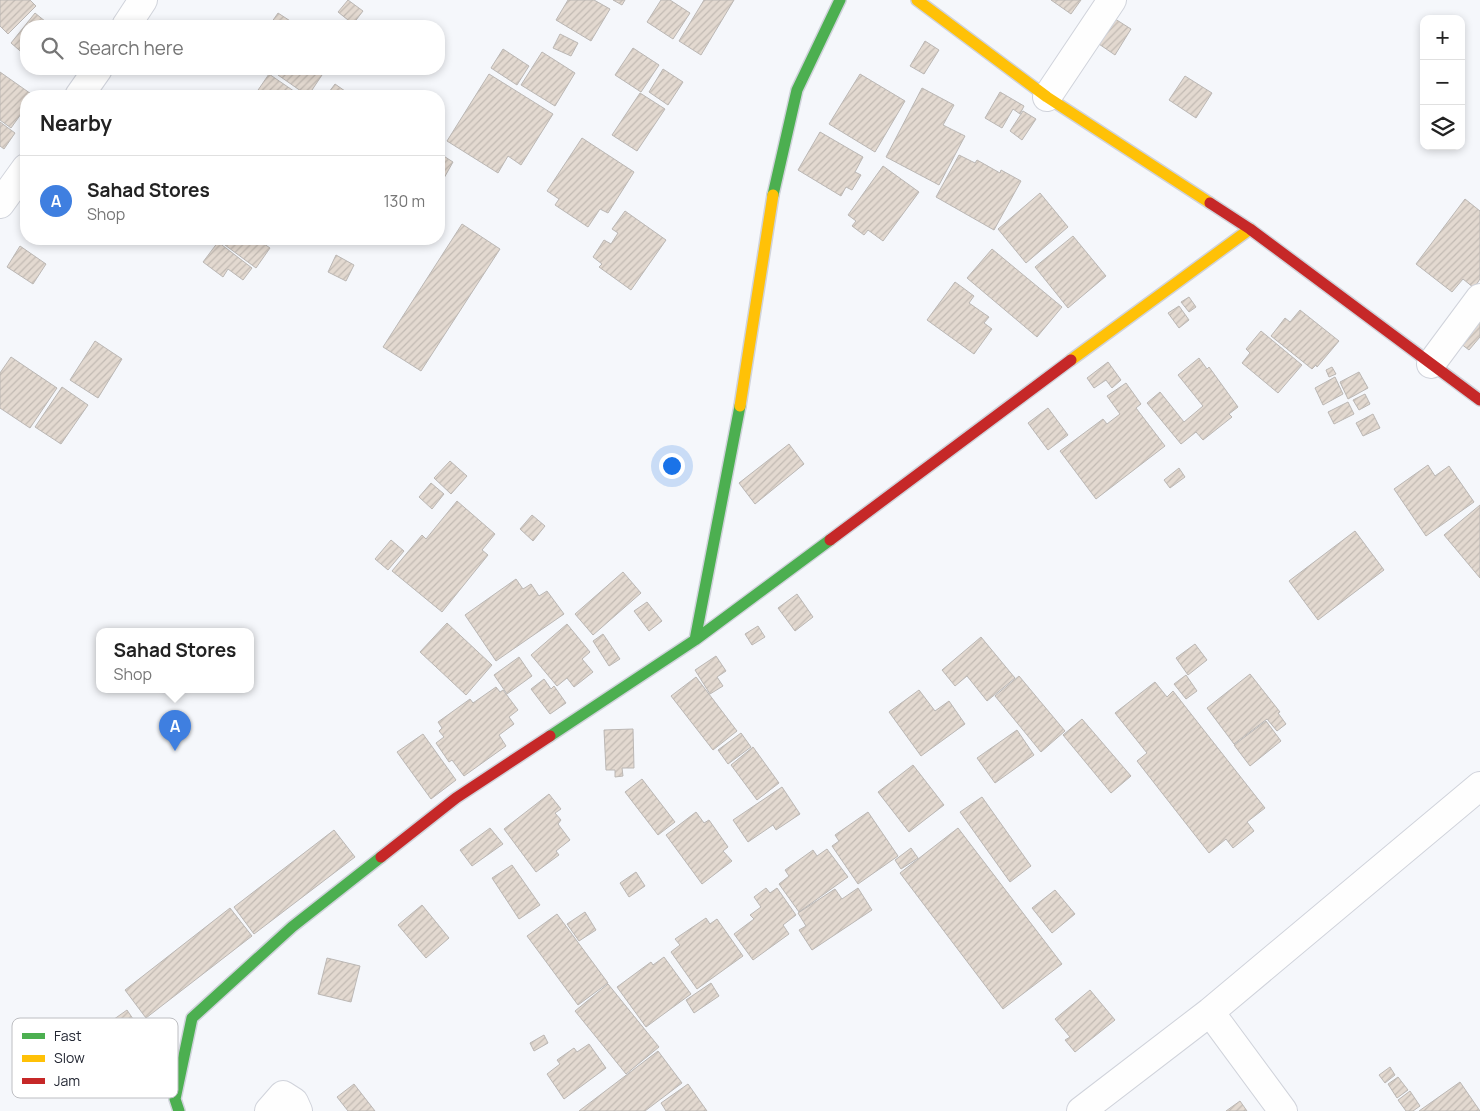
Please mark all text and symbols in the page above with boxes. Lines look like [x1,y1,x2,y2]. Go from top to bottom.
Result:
map controls [1420,15,1465,150]
button: + [1420,15,1465,60]
search box [20,20,445,75]
icon: search [38,34,66,62]
text: Search here [78,35,184,61]
button: − [1420,60,1465,105]
button: layers [1420,105,1465,150]
text: Nearby [40,109,112,137]
text: Sahad Stores [87,177,210,203]
text: A [51,190,61,212]
text: 130 m [383,190,425,212]
text: Shop [87,203,125,225]
your location [659,453,685,479]
popup [96,628,254,693]
text: Sahad Stores [114,637,236,663]
text: Shop [114,663,152,685]
pin: A [159,710,191,751]
legend [12,1018,178,1098]
text: Fast [54,1026,82,1045]
text: Slow [54,1048,85,1067]
text: Jam [54,1071,80,1090]

